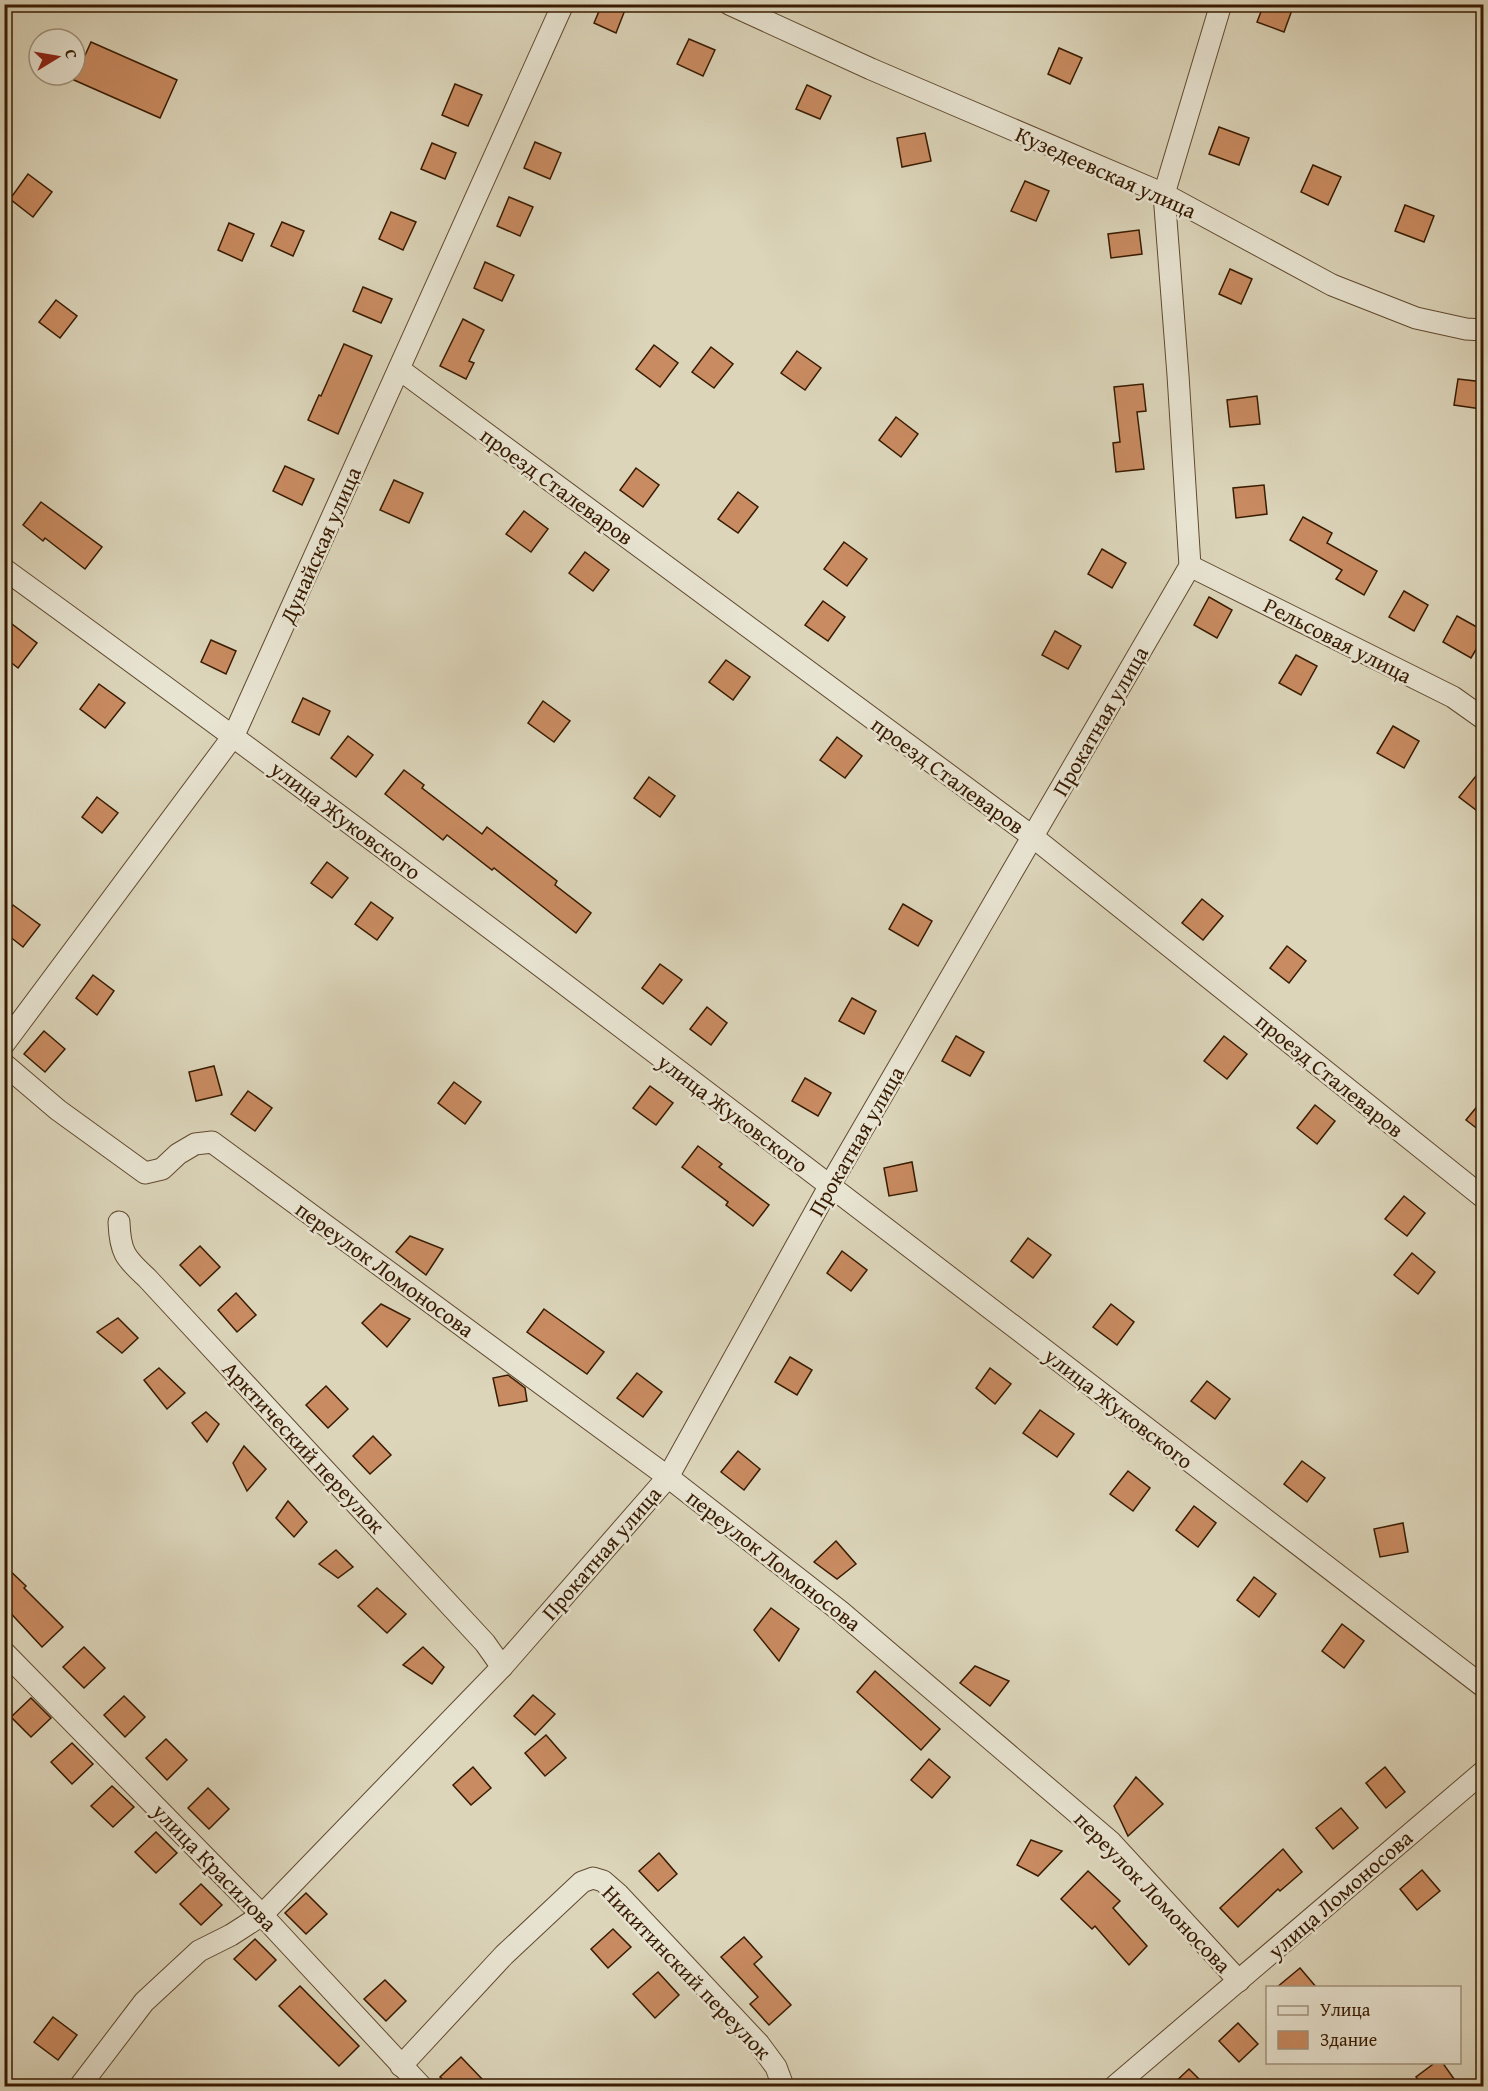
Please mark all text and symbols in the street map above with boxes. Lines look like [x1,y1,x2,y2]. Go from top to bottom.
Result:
north arrow [27,27,87,87]
text: С [59,47,84,61]
street label: Кузедеевская улица [1010,118,1202,226]
street label: проезд Сталеваров [474,419,640,553]
street label: Дунайская улица [271,461,369,629]
street label: Рельсовая улица [1258,589,1418,691]
street label: Прокатная улица [1044,640,1156,802]
street label: проезд Сталеваров [865,708,1031,842]
street label: улица Жуковского [263,752,428,887]
street label: проезд Сталеваров [1249,1005,1411,1145]
street label: улица Жуковского [650,1045,815,1180]
street label: Прокатная улица [800,1060,912,1222]
street label: переулок Ломоносова [289,1193,481,1345]
street label: улица Жуковского [1037,1339,1200,1476]
street label: Арктический переулок [215,1354,393,1541]
street label: Прокатная улица [534,1479,669,1627]
street label: переулок Ломоносова [680,1481,869,1639]
street label: улица Красилова [145,1795,285,1939]
street label: переулок Ломоносова [1067,1804,1239,1981]
street label: улица Ломоносова [1260,1822,1420,1967]
street label: Никитинский переулок [595,1877,779,2067]
legend [1266,1986,1461,2064]
text: Улица [1320,1996,1371,2023]
text: Здание [1320,2026,1377,2053]

